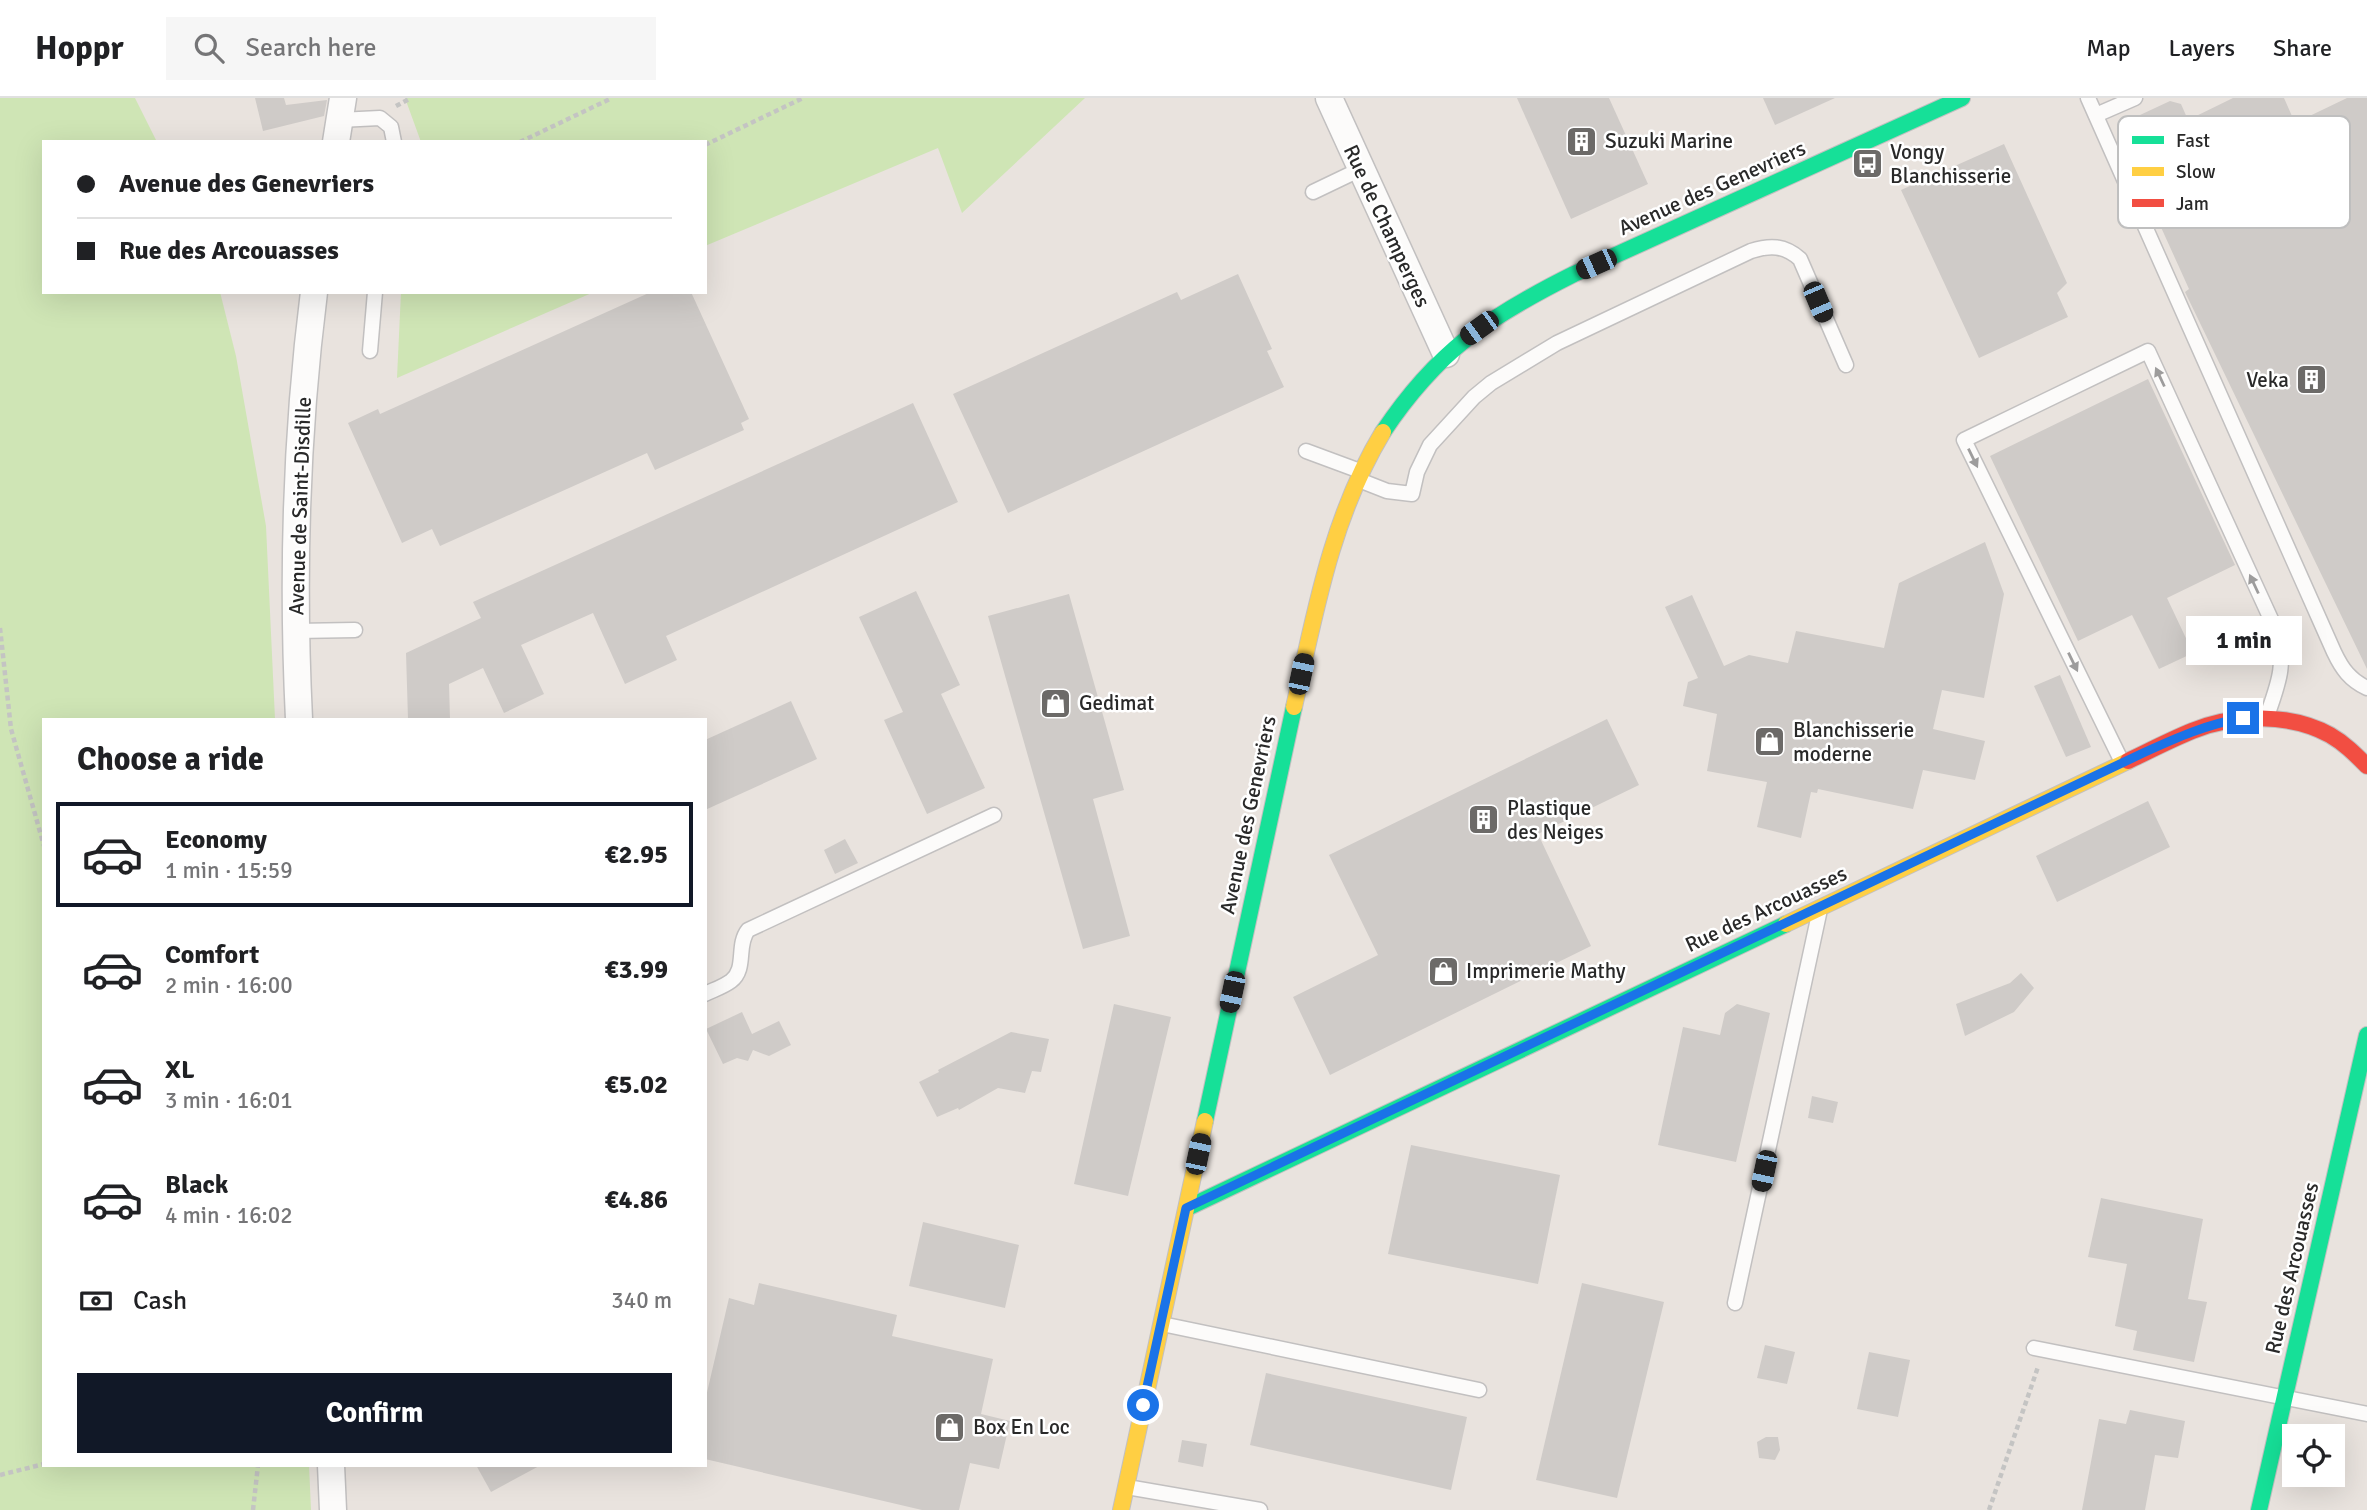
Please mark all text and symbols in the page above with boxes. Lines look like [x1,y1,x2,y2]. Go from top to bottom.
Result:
search box [166,17,656,80]
text: Hoppr [35,28,124,69]
icon: search [190,29,228,67]
text: Search here [246,32,377,64]
text: Map [2086,33,2131,63]
text: Layers [2169,33,2235,63]
text: Share [2273,33,2332,63]
legend [2118,116,2350,228]
building icon: Suzuki Marine [1565,124,1599,158]
place label: Suzuki Marine [1605,128,1733,154]
text: Fast [2176,129,2210,153]
street label: Avenue des Genevriers [1614,135,1810,241]
place label: Vongy Blanchisserie [1890,139,2011,189]
street label: Rue de Champerges [1338,141,1436,311]
bus stop icon: Vongy Blanchisserie [1850,147,1884,181]
text: Slow [2176,160,2216,184]
text: Avenue des Genevriers [119,168,374,200]
text: Jam [2176,192,2209,216]
text: Rue des Arcouasses [119,235,339,267]
car [1573,246,1620,282]
car [1801,279,1836,325]
car [1456,307,1503,349]
building icon: Veka [2295,363,2329,397]
one-way arrow [2154,367,2165,387]
place label: Veka [2246,367,2289,393]
street label: Avenue de Saint-Disdille [283,396,317,616]
one-way arrow [1967,448,1979,468]
one-way arrow [2248,574,2260,594]
callout: 1 min [2185,616,2301,666]
text: 1 min [2216,626,2272,655]
car [1287,651,1316,697]
one-way arrow [2067,652,2079,672]
shop icon: Gedimat [1039,686,1073,720]
place label: Gedimat [1079,690,1154,716]
route end [2227,702,2259,734]
street label: Avenue des Genevriers [1214,713,1282,917]
place label: Blanchisserie moderne [1793,717,1914,767]
shop icon: Blanchisserie moderne [1753,725,1787,759]
text: Choose a ride [77,740,264,779]
place label: Plastique des Neiges [1507,795,1604,845]
building icon: Plastique des Neiges [1467,803,1501,837]
icon: car [81,823,144,886]
text: Economy [165,824,267,856]
text: €2.95 [604,839,668,871]
text: 1 min · 15:59 [165,856,293,885]
street label: Rue des Arcouasses [1681,860,1851,958]
icon: car [81,938,144,1001]
text: Comfort [165,939,259,971]
text: €3.99 [604,954,668,986]
shop icon: Imprimerie Mathy [1426,954,1460,988]
place label: Imprimerie Mathy [1466,958,1626,984]
car [1218,969,1247,1015]
text: 2 min · 16:00 [165,971,293,1000]
icon: car [81,1053,144,1116]
text: XL [165,1054,195,1086]
text: €5.02 [604,1069,668,1101]
text: 3 min · 16:01 [165,1086,293,1115]
car [1184,1131,1213,1177]
car [1750,1148,1779,1194]
icon: car [81,1168,144,1231]
text: Black [165,1169,228,1201]
street label: Rue des Arcouasses [2260,1180,2324,1356]
text: €4.86 [604,1184,668,1216]
text: 4 min · 16:02 [165,1201,293,1230]
icon: cash [77,1282,115,1320]
text: Cash [133,1285,187,1317]
text: 340 m [611,1286,672,1315]
button: Confirm [77,1373,672,1453]
route start [1127,1389,1159,1421]
shop icon: Box En Loc [933,1410,967,1444]
place label: Box En Loc [973,1414,1070,1440]
map controls [2282,1424,2345,1487]
button: locate [2282,1424,2345,1487]

